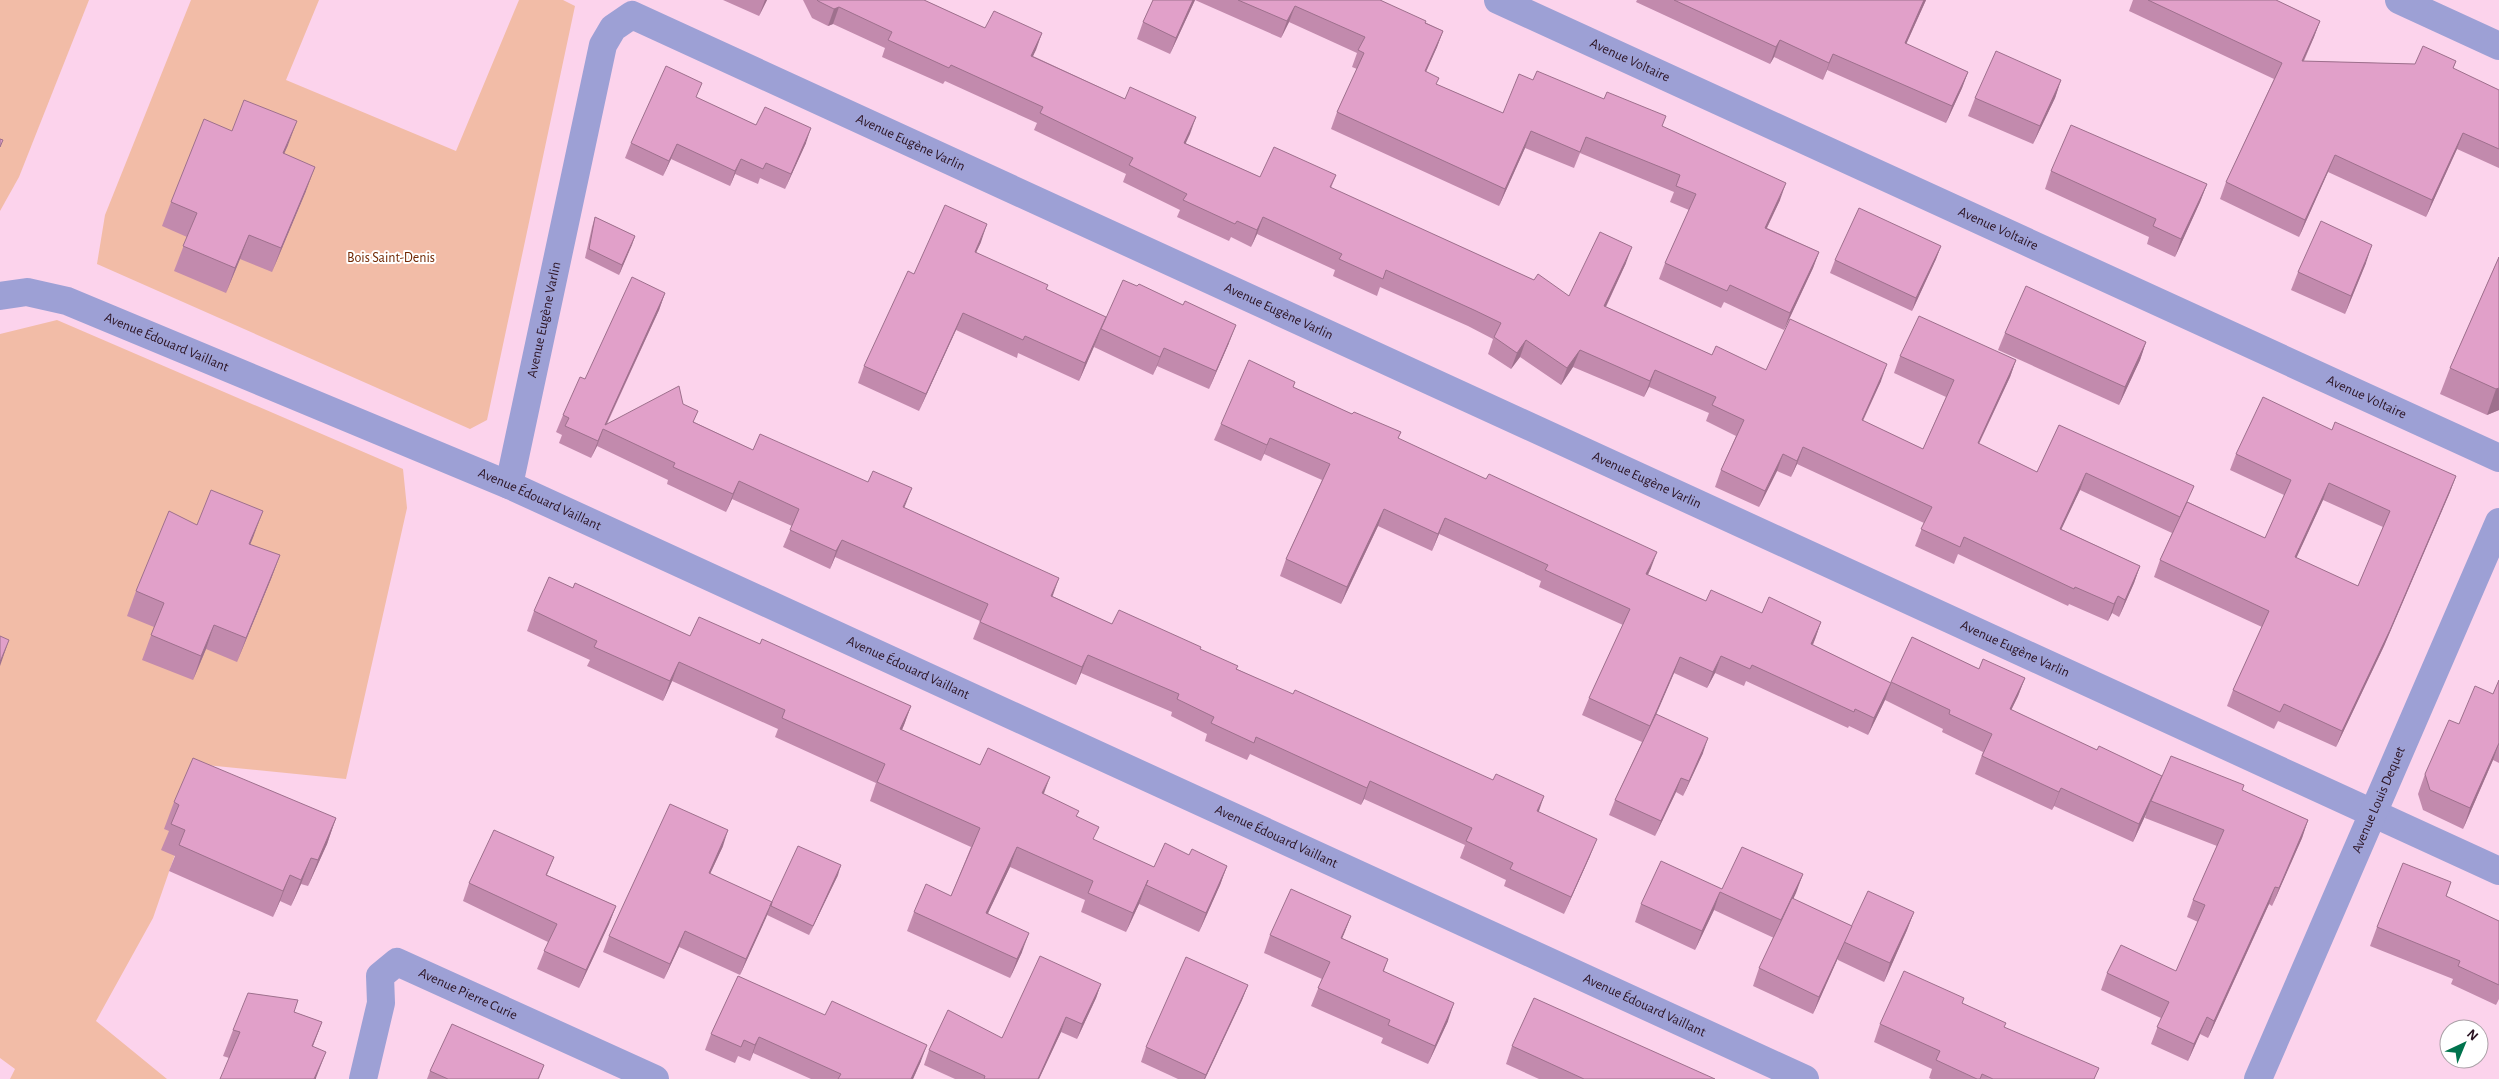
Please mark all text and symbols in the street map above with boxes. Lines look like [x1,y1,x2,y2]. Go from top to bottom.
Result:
street label: Avenue Voltaire [1588,36,1672,85]
street label: Avenue Eugène Varlin [854,112,967,174]
street label: Avenue Voltaire [1956,205,2040,253]
park label: Bois Saint-Denis [347,251,435,265]
street label: Avenue Eugène Varlin [525,260,564,379]
street label: Avenue Eugène Varlin [1222,280,1335,342]
street label: Avenue Édouard Vaillant [102,310,231,375]
street label: Avenue Voltaire [2324,373,2408,422]
street label: Avenue Eugène Varlin [1590,449,1703,511]
street label: Avenue Édouard Vaillant [476,466,604,533]
street label: Avenue Eugène Varlin [1958,618,2072,680]
street label: Avenue Édouard Vaillant [845,634,972,702]
street label: Avenue Louis Dequet [2350,744,2408,855]
street label: Avenue Édouard Vaillant [1213,803,1340,871]
street label: Avenue Pierre Curie [416,966,519,1023]
street label: Avenue Édouard Vaillant [1581,971,1708,1040]
north arrow [2439,1019,2489,1069]
text: N [2464,1027,2481,1044]

